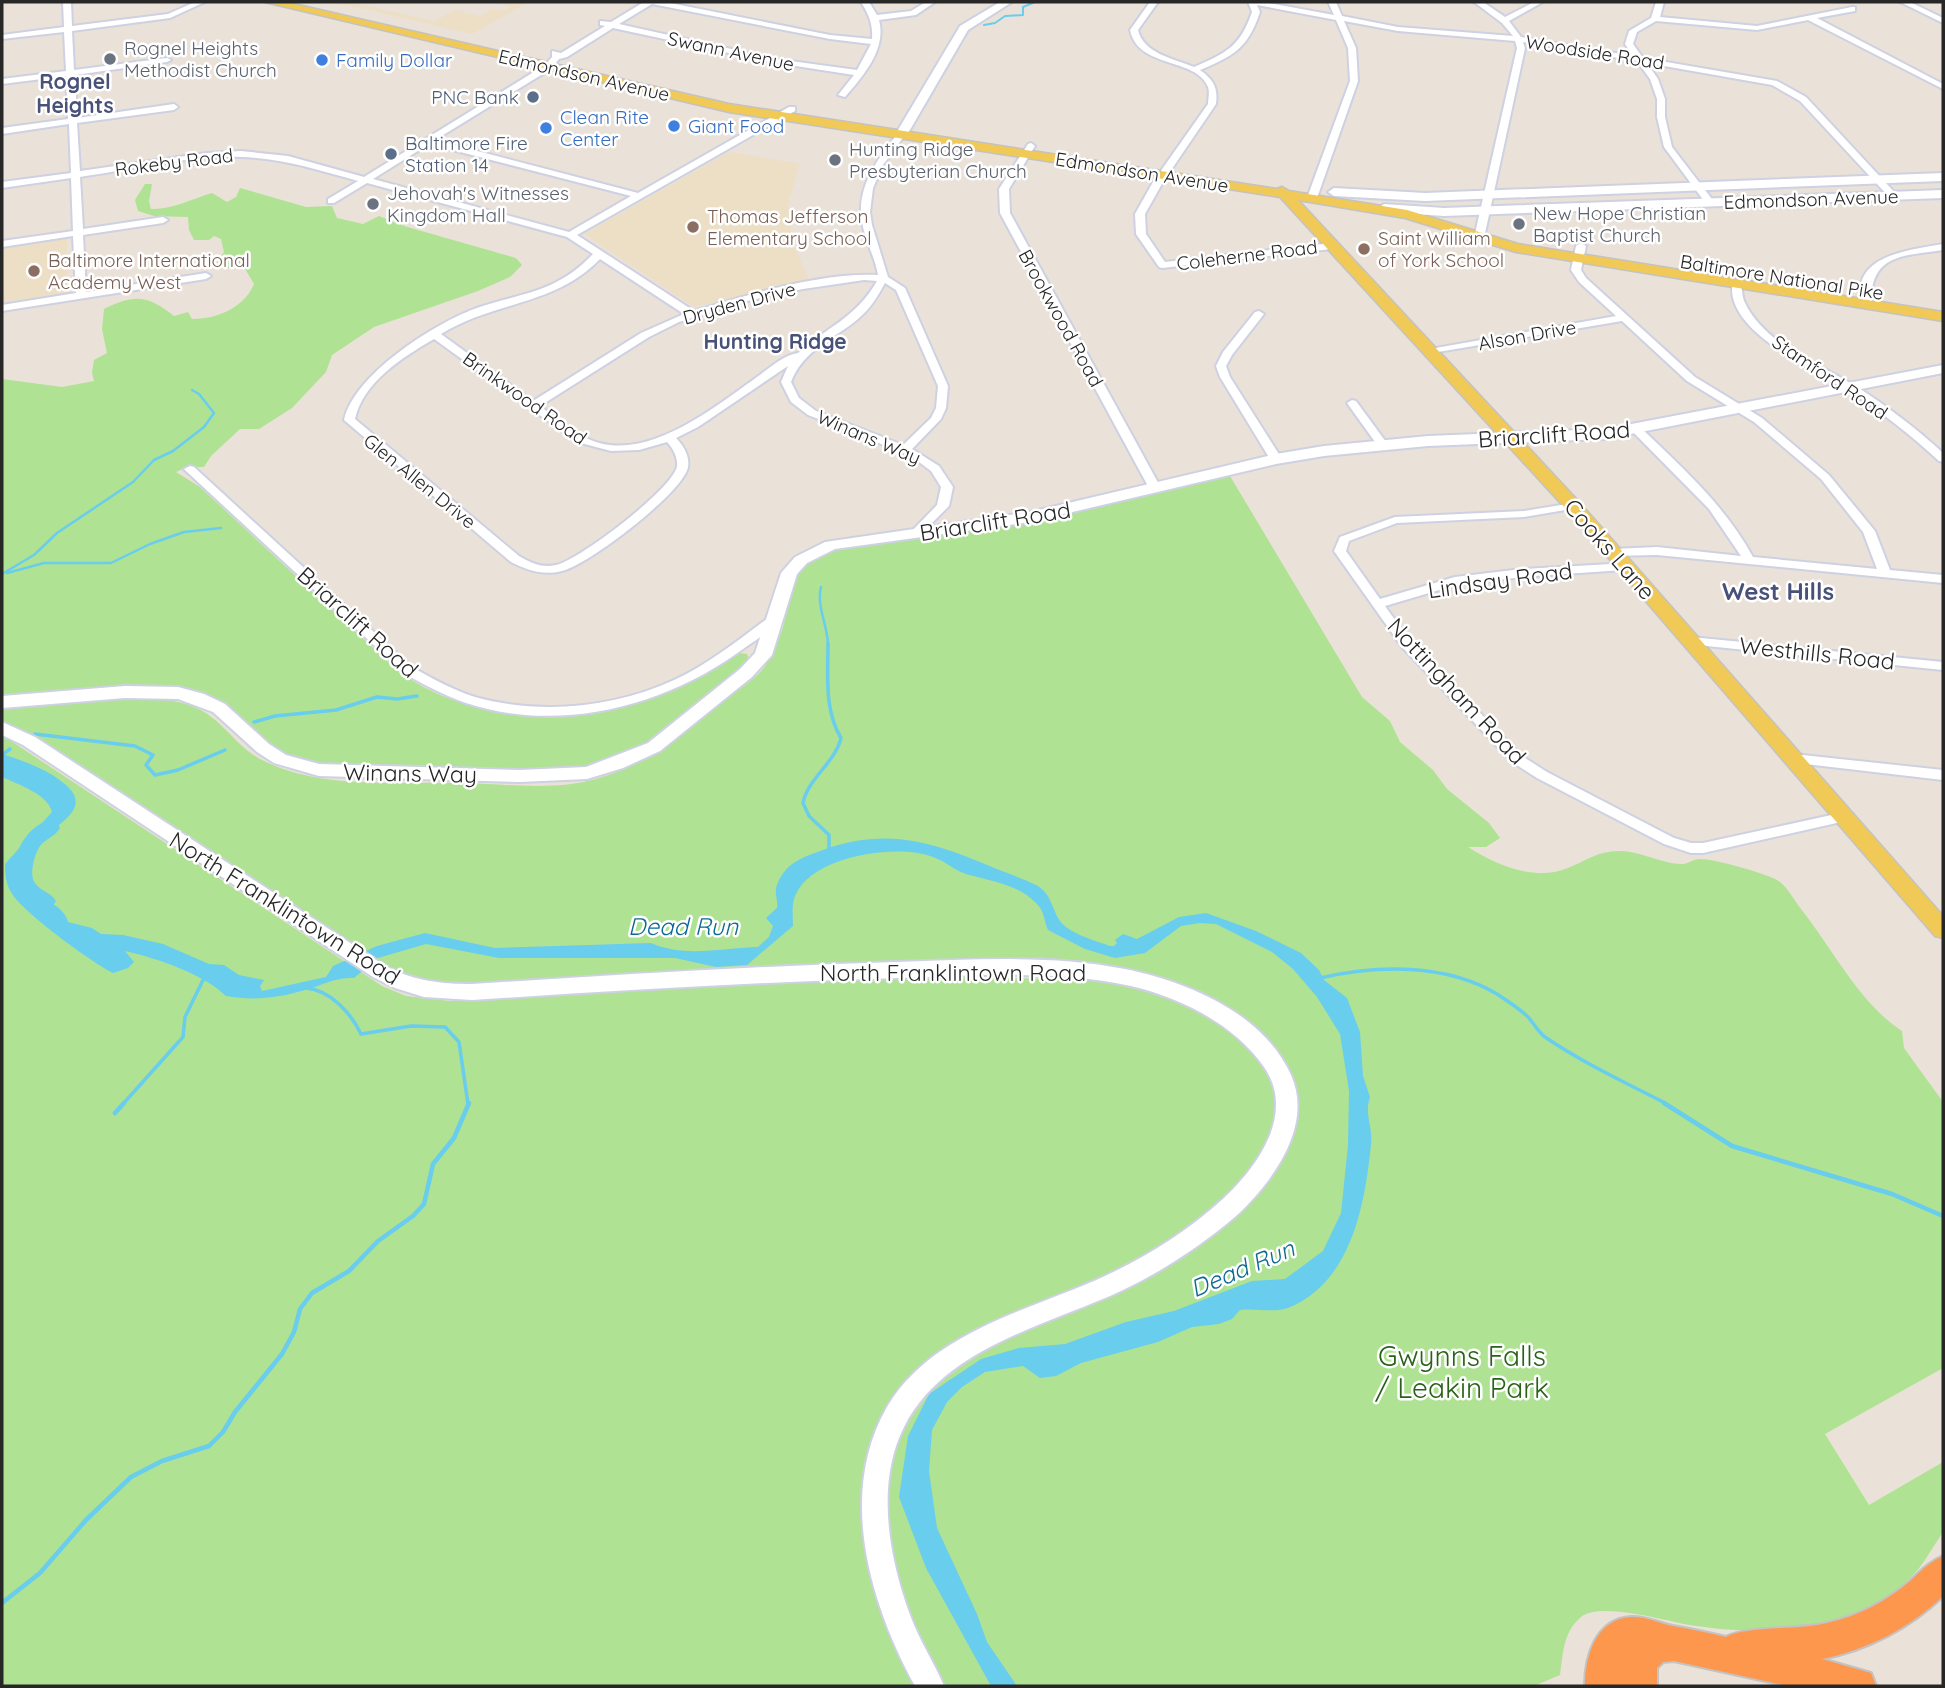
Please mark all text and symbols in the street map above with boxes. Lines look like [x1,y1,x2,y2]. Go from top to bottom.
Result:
street label: Swann Avenue [666,26,796,76]
street label: Woodside Road [1524,29,1666,75]
place label: Rognel Heights Methodist Church [124,36,277,82]
street label: Edmondson Avenue [496,44,672,106]
place label: Family Dollar [336,48,453,72]
marker: Rognel Heights Methodist Church [102,51,118,67]
marker: Family Dollar [314,52,330,68]
district label: Rognel Heights [36,68,114,118]
place label: PNC Bank [431,85,519,109]
marker: PNC Bank [525,89,541,105]
place label: Clean Rite Center [560,105,649,151]
place label: Giant Food [688,114,784,138]
marker: Giant Food [666,118,682,134]
marker: Clean Rite Center [538,120,554,136]
place label: Baltimore Fire Station 14 [405,131,528,177]
place label: Hunting Ridge Presbyterian Church [849,137,1027,183]
street label: Rokeby Road [113,143,235,181]
marker: Baltimore Fire Station 14 [383,146,399,162]
street label: Edmondson Avenue [1054,146,1230,198]
marker: Hunting Ridge Presbyterian Church [827,152,843,168]
place label: Jehovah's Witnesses Kingdom Hall [387,181,569,227]
street label: Edmondson Avenue [1723,184,1899,214]
marker: Jehovah's Witnesses Kingdom Hall [365,196,381,212]
place label: New Hope Christian Baptist Church [1533,201,1706,247]
place label: Thomas Jefferson Elementary School [707,204,872,250]
marker: New Hope Christian Baptist Church [1511,216,1527,232]
marker: Thomas Jefferson Elementary School [685,219,701,235]
place label: Saint William of York School [1378,226,1504,272]
street label: Coleherne Road [1175,234,1319,276]
marker: Saint William of York School [1356,241,1372,257]
street label: Brookwood Road [1013,245,1109,391]
place label: Baltimore International Academy West [48,248,250,294]
street label: Baltimore National Pike [1679,249,1885,305]
marker: Baltimore International Academy West [26,263,42,279]
street label: Dryden Drive [680,276,798,330]
street label: Alson Drive [1476,315,1578,355]
district label: Hunting Ridge [703,328,847,354]
street label: Stamford Road [1768,329,1892,425]
street label: Brinkwood Road [458,346,592,450]
street label: Winans Way [813,404,925,470]
street label: Briarclift Road [1477,414,1631,454]
street label: Glen Allen Drive [359,428,481,534]
street label: Cooks Lane [1558,492,1662,606]
street label: Briarclift Road [917,495,1073,547]
street label: Lindsay Road [1426,556,1574,604]
street label: Briarclift Road [292,560,424,684]
district label: West Hills [1722,576,1834,606]
street label: Nottingham Road [1382,612,1532,770]
street label: Westhills Road [1738,630,1896,676]
street label: Winans Way [343,757,477,789]
street label: North Franklintown Road [164,825,406,991]
water label: Dead Run [628,911,739,941]
street label: North Franklintown Road [820,958,1086,987]
water label: Dead Run [1185,1232,1300,1303]
park label: Gwynns Falls / Leakin Park [1375,1338,1549,1405]

